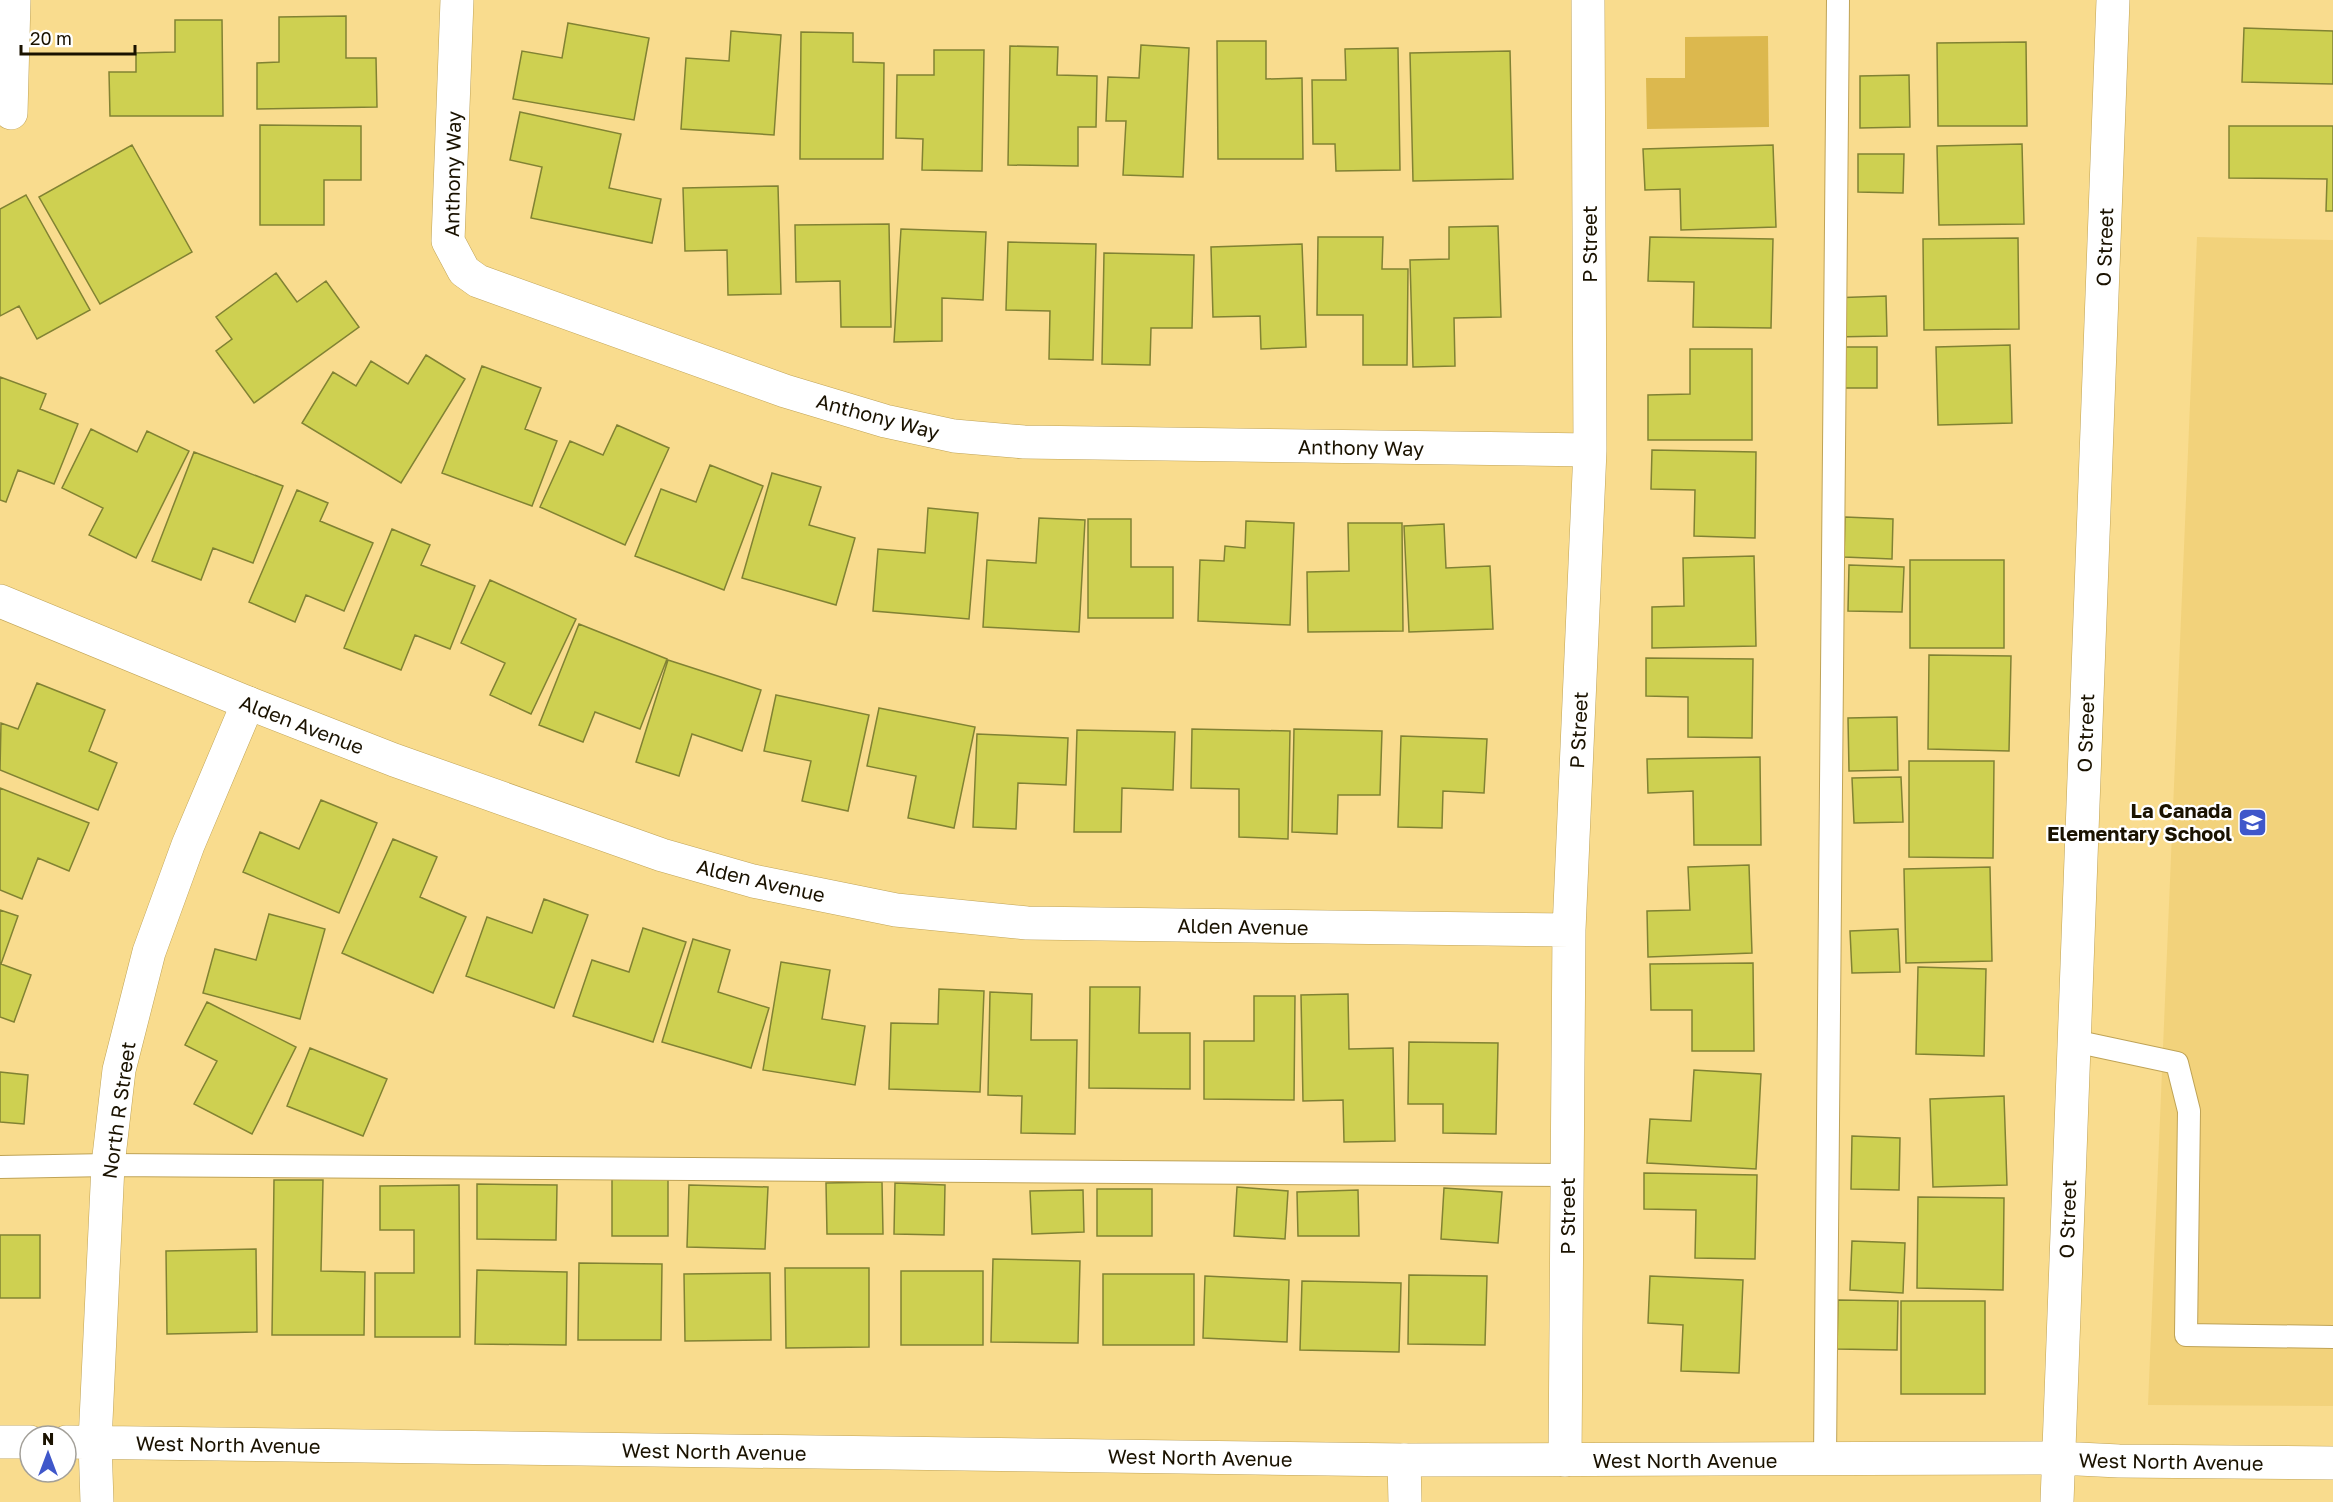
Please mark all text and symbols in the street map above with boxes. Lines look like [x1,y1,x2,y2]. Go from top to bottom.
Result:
scale bar [21,18,135,56]
text: 20 m [30,27,72,49]
street label: Anthony Way [439,111,465,237]
street label: P Street [1577,205,1601,283]
street label: O Street [2091,207,2117,287]
street label: Anthony Way [814,388,942,444]
street label: Anthony Way [1298,434,1424,460]
street label: Alden Avenue [237,689,367,759]
street label: P Street [1564,691,1592,769]
street label: O Street [2072,693,2098,773]
place label: La Canada Elementary School [2047,798,2232,845]
school or university icon: La Canada Elementary School [2237,806,2269,838]
street label: Alden Avenue [694,854,828,906]
street label: Alden Avenue [1177,913,1309,939]
street label: North R Street [96,1040,140,1180]
street label: P Street [1555,1177,1579,1255]
street label: O Street [2054,1179,2080,1259]
north arrow [18,1424,78,1484]
text: N [42,1429,54,1449]
street label: West North Avenue [135,1430,321,1458]
street label: West North Avenue [621,1437,807,1465]
street label: West North Avenue [1107,1443,1293,1471]
street label: West North Avenue [2078,1447,2264,1475]
street label: West North Avenue [1593,1448,1777,1472]

